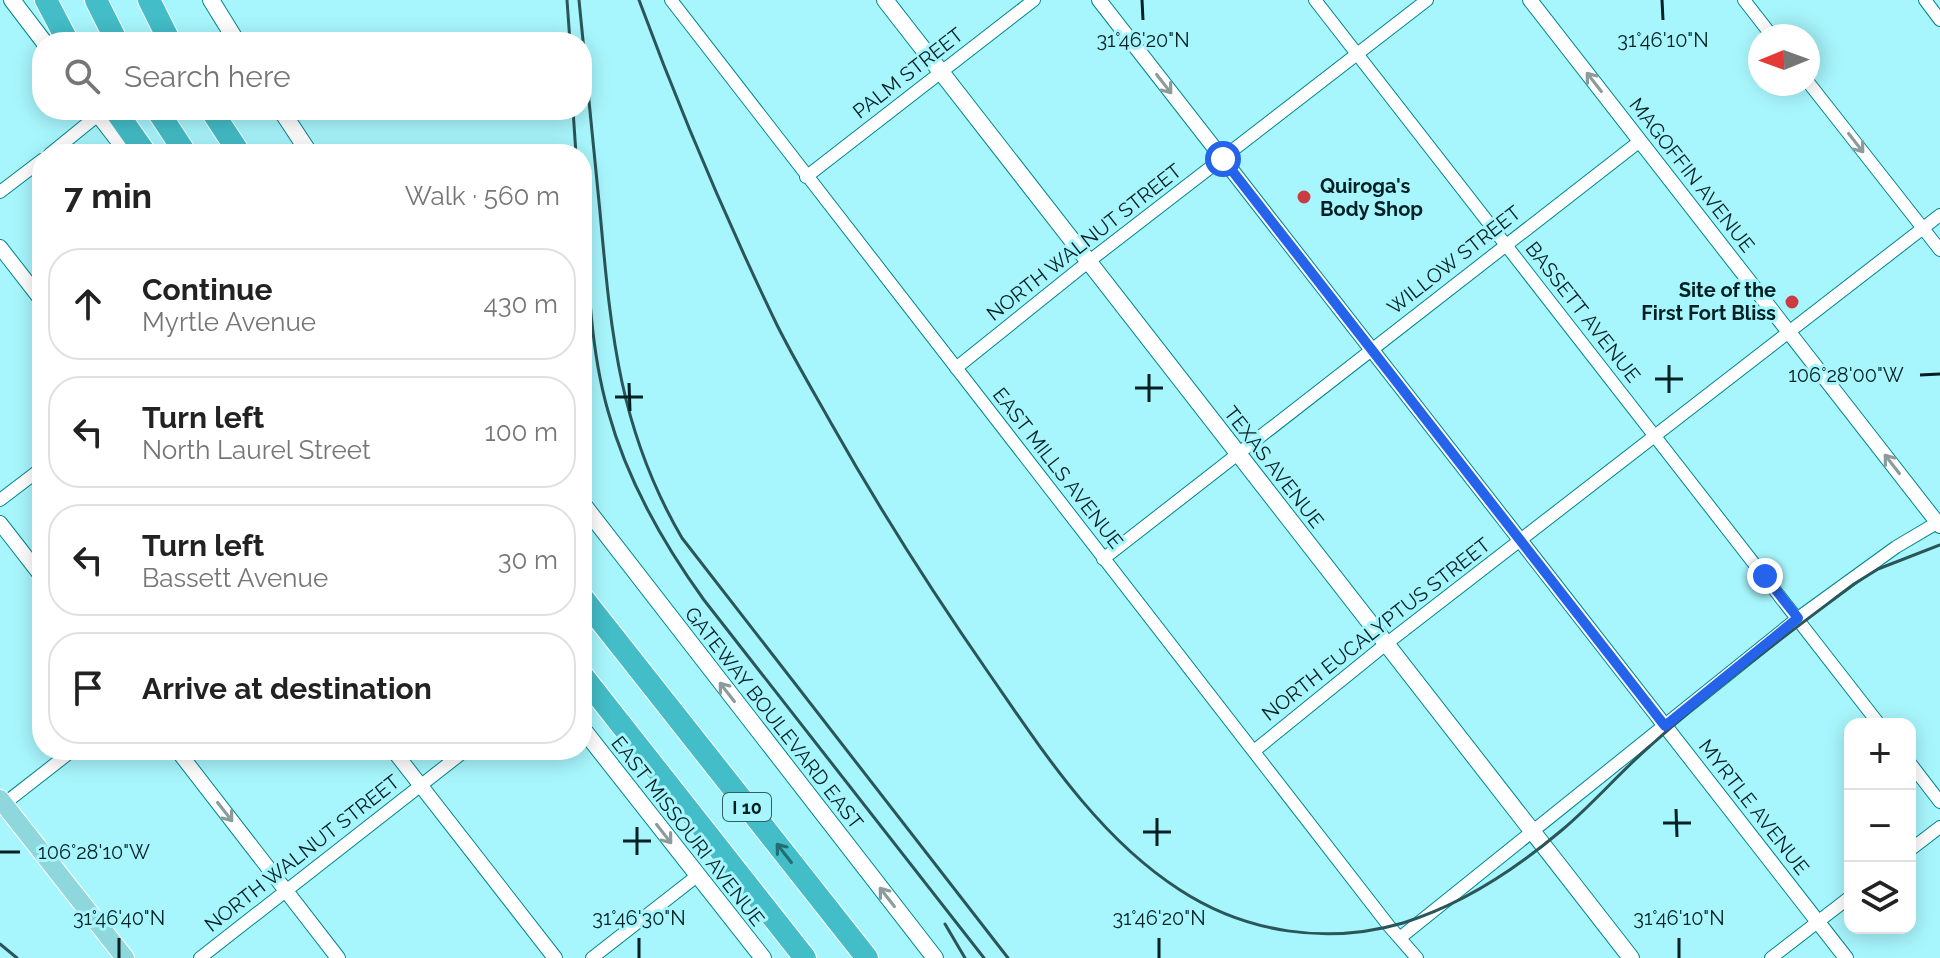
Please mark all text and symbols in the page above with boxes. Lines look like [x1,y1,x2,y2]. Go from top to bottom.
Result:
street label: PALM STREET [848,23,968,123]
north arrow [1748,24,1820,96]
text: 31°46'20"N [1096,28,1190,52]
text: 31°46'10"N [1617,28,1709,52]
search box [32,32,592,120]
icon: search [60,54,104,98]
text: Search here [124,59,291,94]
one-way arrow [1586,72,1603,93]
one-way arrow [1156,73,1173,94]
street label: MAGOFFIN AVENUE [1624,93,1760,257]
one-way arrow [1848,132,1865,153]
route start [1205,141,1241,177]
street label: NORTH WALNUT STREET [982,158,1186,326]
place label: Quiroga's Body Shop [1320,174,1423,221]
text: 7 min [64,176,152,216]
text: Walk · 560 m [405,181,560,211]
marker: Quiroga's Body Shop [1295,188,1313,206]
street label: WILLOW STREET [1383,201,1525,319]
street label: BASSETT AVENUE [1521,237,1645,387]
text: Continue [142,272,273,307]
place label: Site of the First Fort Bliss [1641,278,1776,325]
icon: ahead [66,282,110,326]
text: 430 m [483,289,558,319]
marker: Site of the First Fort Bliss [1783,293,1801,311]
text: Myrtle Avenue [142,307,316,337]
text: 106°28'00"W [1788,363,1904,387]
street label: EAST MILLS AVENUE [988,383,1128,553]
text: Turn left [142,400,264,435]
street label: TEXAS AVENUE [1219,401,1329,533]
icon: left [66,410,110,454]
text: 100 m [485,417,558,447]
text: North Laurel Street [142,435,371,465]
one-way arrow [1883,454,1901,475]
text: Turn left [142,528,264,563]
street label: NORTH EUCALYPTUS STREET [1257,532,1495,726]
icon: left [66,538,110,582]
text: 30 m [498,545,558,575]
route end [1747,558,1783,594]
text: Bassett Avenue [142,563,328,593]
street label: GATEWAY BOULEVARD EAST [680,602,868,834]
icon: arrive [66,666,110,710]
text: Arrive at destination [142,671,432,706]
one-way arrow [718,682,736,703]
map controls [1844,718,1916,934]
button: + [1844,718,1916,790]
street label: EAST MISSOURI AVENUE [606,731,770,931]
street label: MYRTLE AVENUE [1694,735,1814,879]
street label: NORTH WALNUT STREET [200,769,404,937]
button: − [1844,790,1916,862]
road number: I 10 [723,793,771,821]
one-way arrow [217,801,234,822]
one-way arrow [656,823,673,844]
text: 106°28'10"W [38,840,150,864]
one-way arrow [775,843,793,864]
button: layers [1844,862,1916,934]
one-way arrow [878,886,895,908]
text: 31°46'40"N [73,906,165,930]
text: 31°46'30"N [592,906,686,930]
text: 31°46'20"N [1112,906,1206,930]
text: 31°46'10"N [1633,906,1725,930]

